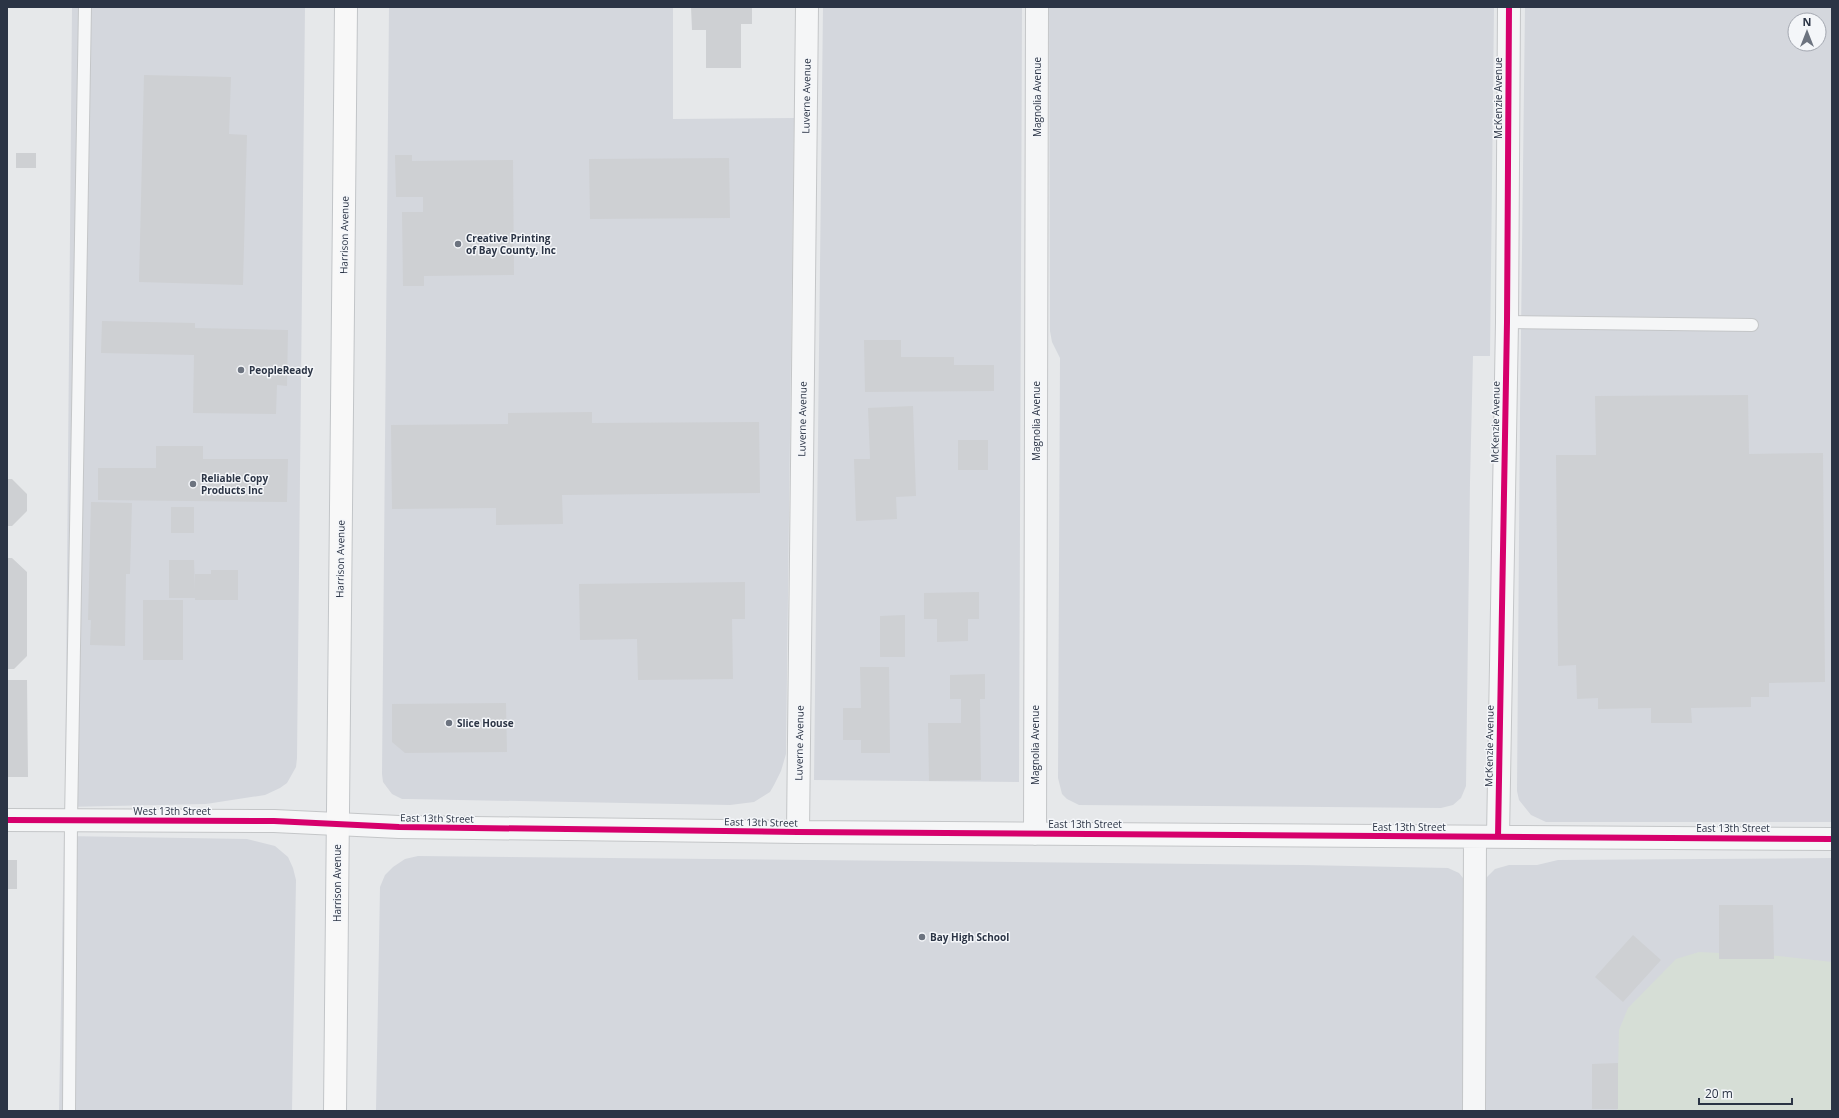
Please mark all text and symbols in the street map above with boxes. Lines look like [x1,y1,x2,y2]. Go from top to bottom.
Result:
north arrow [1787,12,1827,52]
text: N [1803,14,1811,29]
street label: Magnolia Avenue [1030,57,1044,137]
street label: McKenzie Avenue [1491,57,1505,139]
street label: Luverne Avenue [798,58,814,134]
street label: Harrison Avenue [336,196,352,274]
place label: Creative Printing of Bay County, Inc [466,231,556,257]
marker: Creative Printing of Bay County, Inc [453,239,463,249]
place label: PeopleReady [249,363,314,377]
marker: PeopleReady [236,365,246,375]
street label: Luverne Avenue [794,381,810,457]
street label: Magnolia Avenue [1029,381,1043,461]
street label: McKenzie Avenue [1487,381,1503,463]
place label: Reliable Copy Products Inc [201,471,268,497]
marker: Reliable Copy Products Inc [188,479,198,489]
street label: Harrison Avenue [332,520,348,598]
street label: Luverne Avenue [791,705,807,781]
street label: Magnolia Avenue [1028,705,1042,785]
street label: McKenzie Avenue [1481,705,1497,787]
place label: Slice House [457,716,514,730]
marker: Slice House [444,718,454,728]
street label: West 13th Street [133,804,211,818]
street label: East 13th Street [400,810,474,826]
street label: East 13th Street [724,814,798,830]
street label: East 13th Street [1048,817,1122,831]
street label: East 13th Street [1372,820,1446,834]
street label: East 13th Street [1696,821,1770,835]
street label: Harrison Avenue [330,844,344,922]
place label: Bay High School [930,930,1009,944]
marker: Bay High School [917,932,927,942]
scale bar [1699,1080,1792,1106]
text: 20 m [1705,1085,1733,1102]

